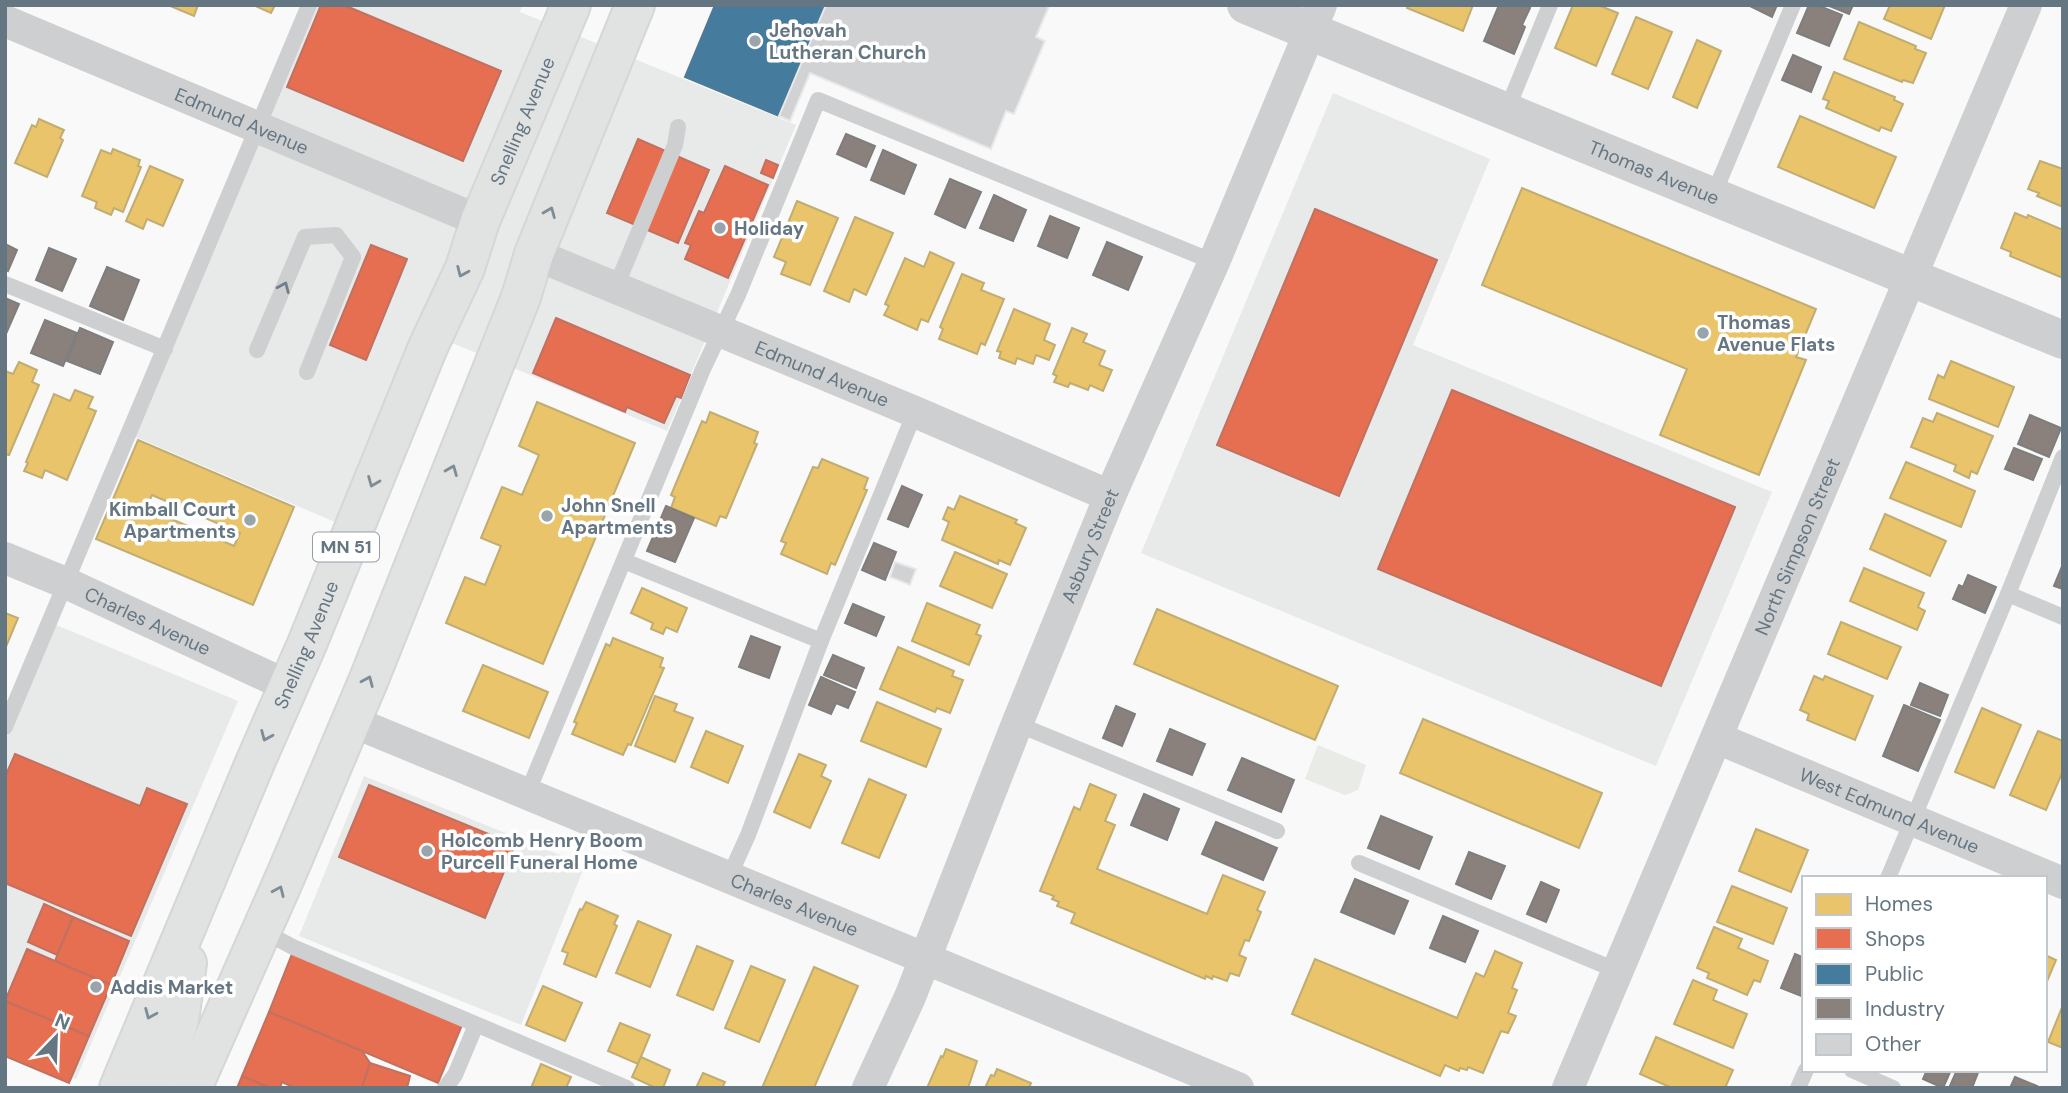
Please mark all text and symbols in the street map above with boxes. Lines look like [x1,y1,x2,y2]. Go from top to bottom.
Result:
place label: Jehovah Lutheran Church [769,18,926,65]
marker: Jehovah Lutheran Church [747,33,763,49]
street label: Snelling Avenue [484,53,560,189]
street label: Edmund Avenue [171,81,313,160]
street label: Thomas Avenue [1585,134,1723,210]
one-way arrow [542,207,556,219]
place label: Holiday [734,216,805,241]
marker: Holiday [712,220,728,236]
one-way arrow [457,266,471,278]
one-way arrow [276,282,290,294]
place label: Thomas Avenue Flats [1717,310,1835,357]
marker: Thomas Avenue Flats [1695,325,1711,341]
street label: Edmund Avenue [751,335,893,412]
street label: North Simpson Street [1749,454,1846,639]
one-way arrow [444,465,458,477]
one-way arrow [367,475,381,487]
street label: Asbury Street [1055,484,1124,607]
place label: John Snell Apartments [561,493,673,540]
place label: Kimball Court Apartments [109,497,236,544]
marker: John Snell Apartments [539,508,555,524]
marker: Kimball Court Apartments [242,512,258,528]
road number: MN 51 [313,532,379,562]
street label: Snelling Avenue [268,577,344,713]
street label: Charles Avenue [81,581,215,661]
one-way arrow [359,676,373,688]
one-way arrow [260,730,274,742]
street label: West Edmund Avenue [1796,761,1983,859]
place label: Holcomb Henry Boom Purcell Funeral Home [441,828,643,875]
marker: Holcomb Henry Boom Purcell Funeral Home [419,843,435,859]
street label: Charles Avenue [727,867,862,942]
legend [1802,876,2047,1072]
one-way arrow [271,886,285,898]
text: Homes [1865,890,1933,918]
text: Shops [1865,925,1925,953]
text: Public [1865,960,1924,988]
place label: Addis Market [110,975,233,1000]
marker: Addis Market [88,979,104,995]
text: Industry [1865,995,1945,1023]
north arrow [21,1002,91,1072]
one-way arrow [144,1007,158,1020]
text: N [51,1008,74,1036]
text: Other [1865,1030,1921,1058]

